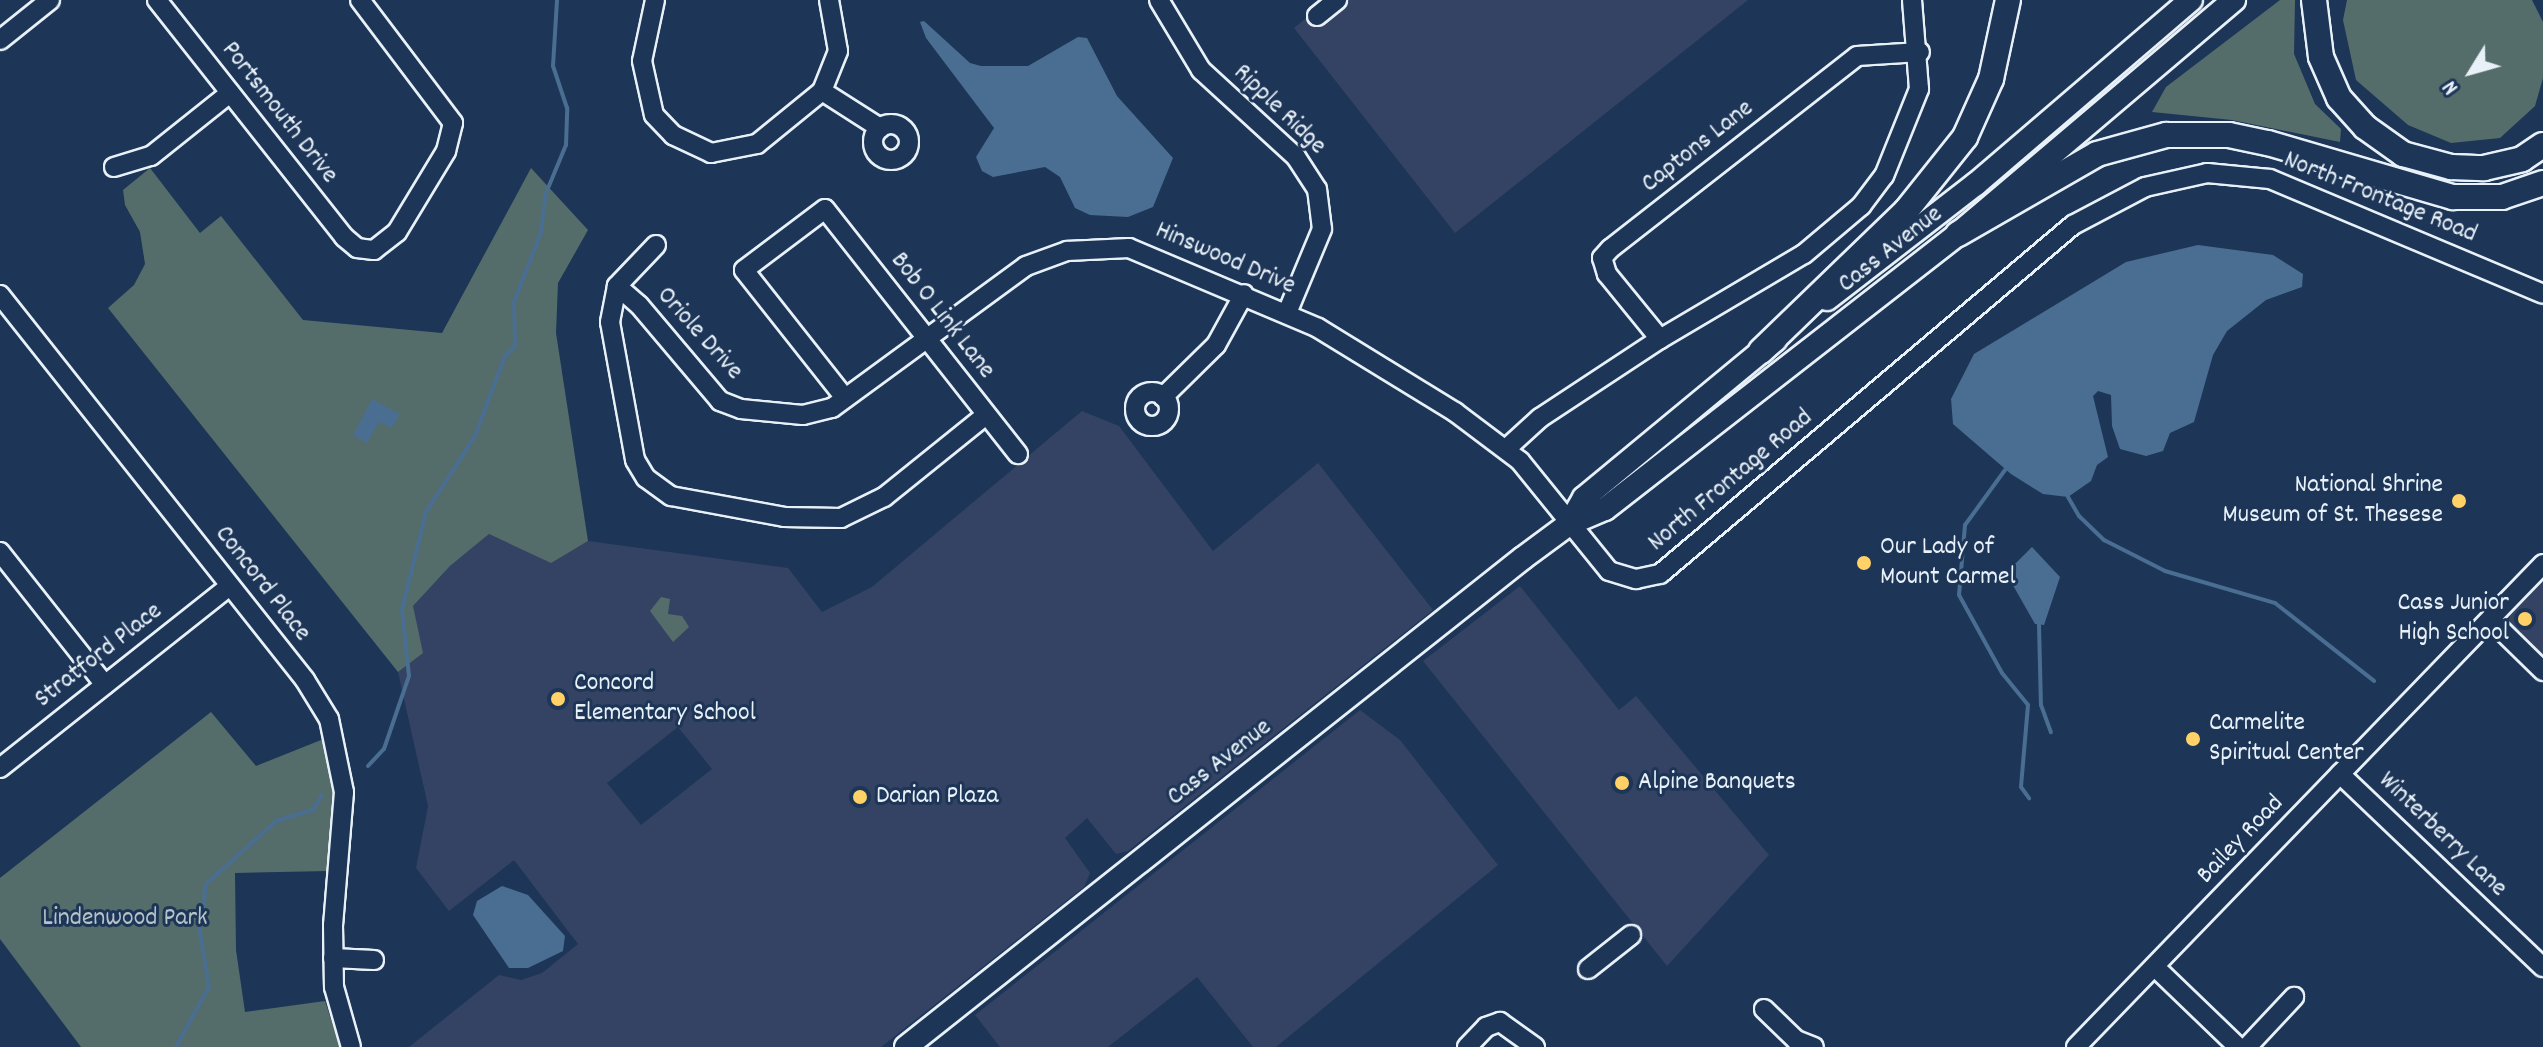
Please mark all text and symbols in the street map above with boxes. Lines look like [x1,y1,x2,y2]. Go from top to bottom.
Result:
north arrow [2431,32,2511,112]
street label: Portsmouth Drive [214,36,344,190]
street label: Ripple Ridge [1226,58,1332,162]
text: N [2436,73,2467,100]
street label: Captons Lane [1636,94,1760,200]
street label: North Frontage Road [2279,145,2481,251]
street label: Cass Avenue [1833,200,1949,300]
street label: Hinswood Drive [1150,215,1300,303]
street label: Bob O Link Lane [883,246,1001,386]
street label: Oriole Drive [649,281,749,387]
street label: North Frontage Road [1642,403,1820,559]
place label: National Shrine Museum of St. Thesese [2223,470,2443,532]
marker: National Shrine Museum of St. Thesese [2450,492,2468,510]
street label: Concord Place [207,520,317,648]
place label: Our Lady of Mount Carmel [1880,532,2016,594]
marker: Our Lady of Mount Carmel [1855,554,1873,572]
place label: Cass Junior High School [2397,588,2509,650]
street label: Stratford Place [29,597,169,715]
marker: Cass Junior High School [2516,610,2534,628]
place label: Concord Elementary School [574,668,756,730]
marker: Concord Elementary School [549,690,567,708]
place label: Carmelite Spiritual Center [2209,708,2364,770]
street label: Cass Avenue [1162,713,1278,813]
marker: Carmelite Spiritual Center [2184,730,2202,748]
street label: Winterberry Lane [2371,766,2513,904]
place label: Alpine Banquets [1638,767,1796,799]
marker: Alpine Banquets [1613,774,1631,792]
place label: Darian Plaza [876,781,998,813]
marker: Darian Plaza [851,788,869,806]
street label: Bailey Road [2191,789,2291,891]
park label: Lindenwood Park [42,903,208,935]

